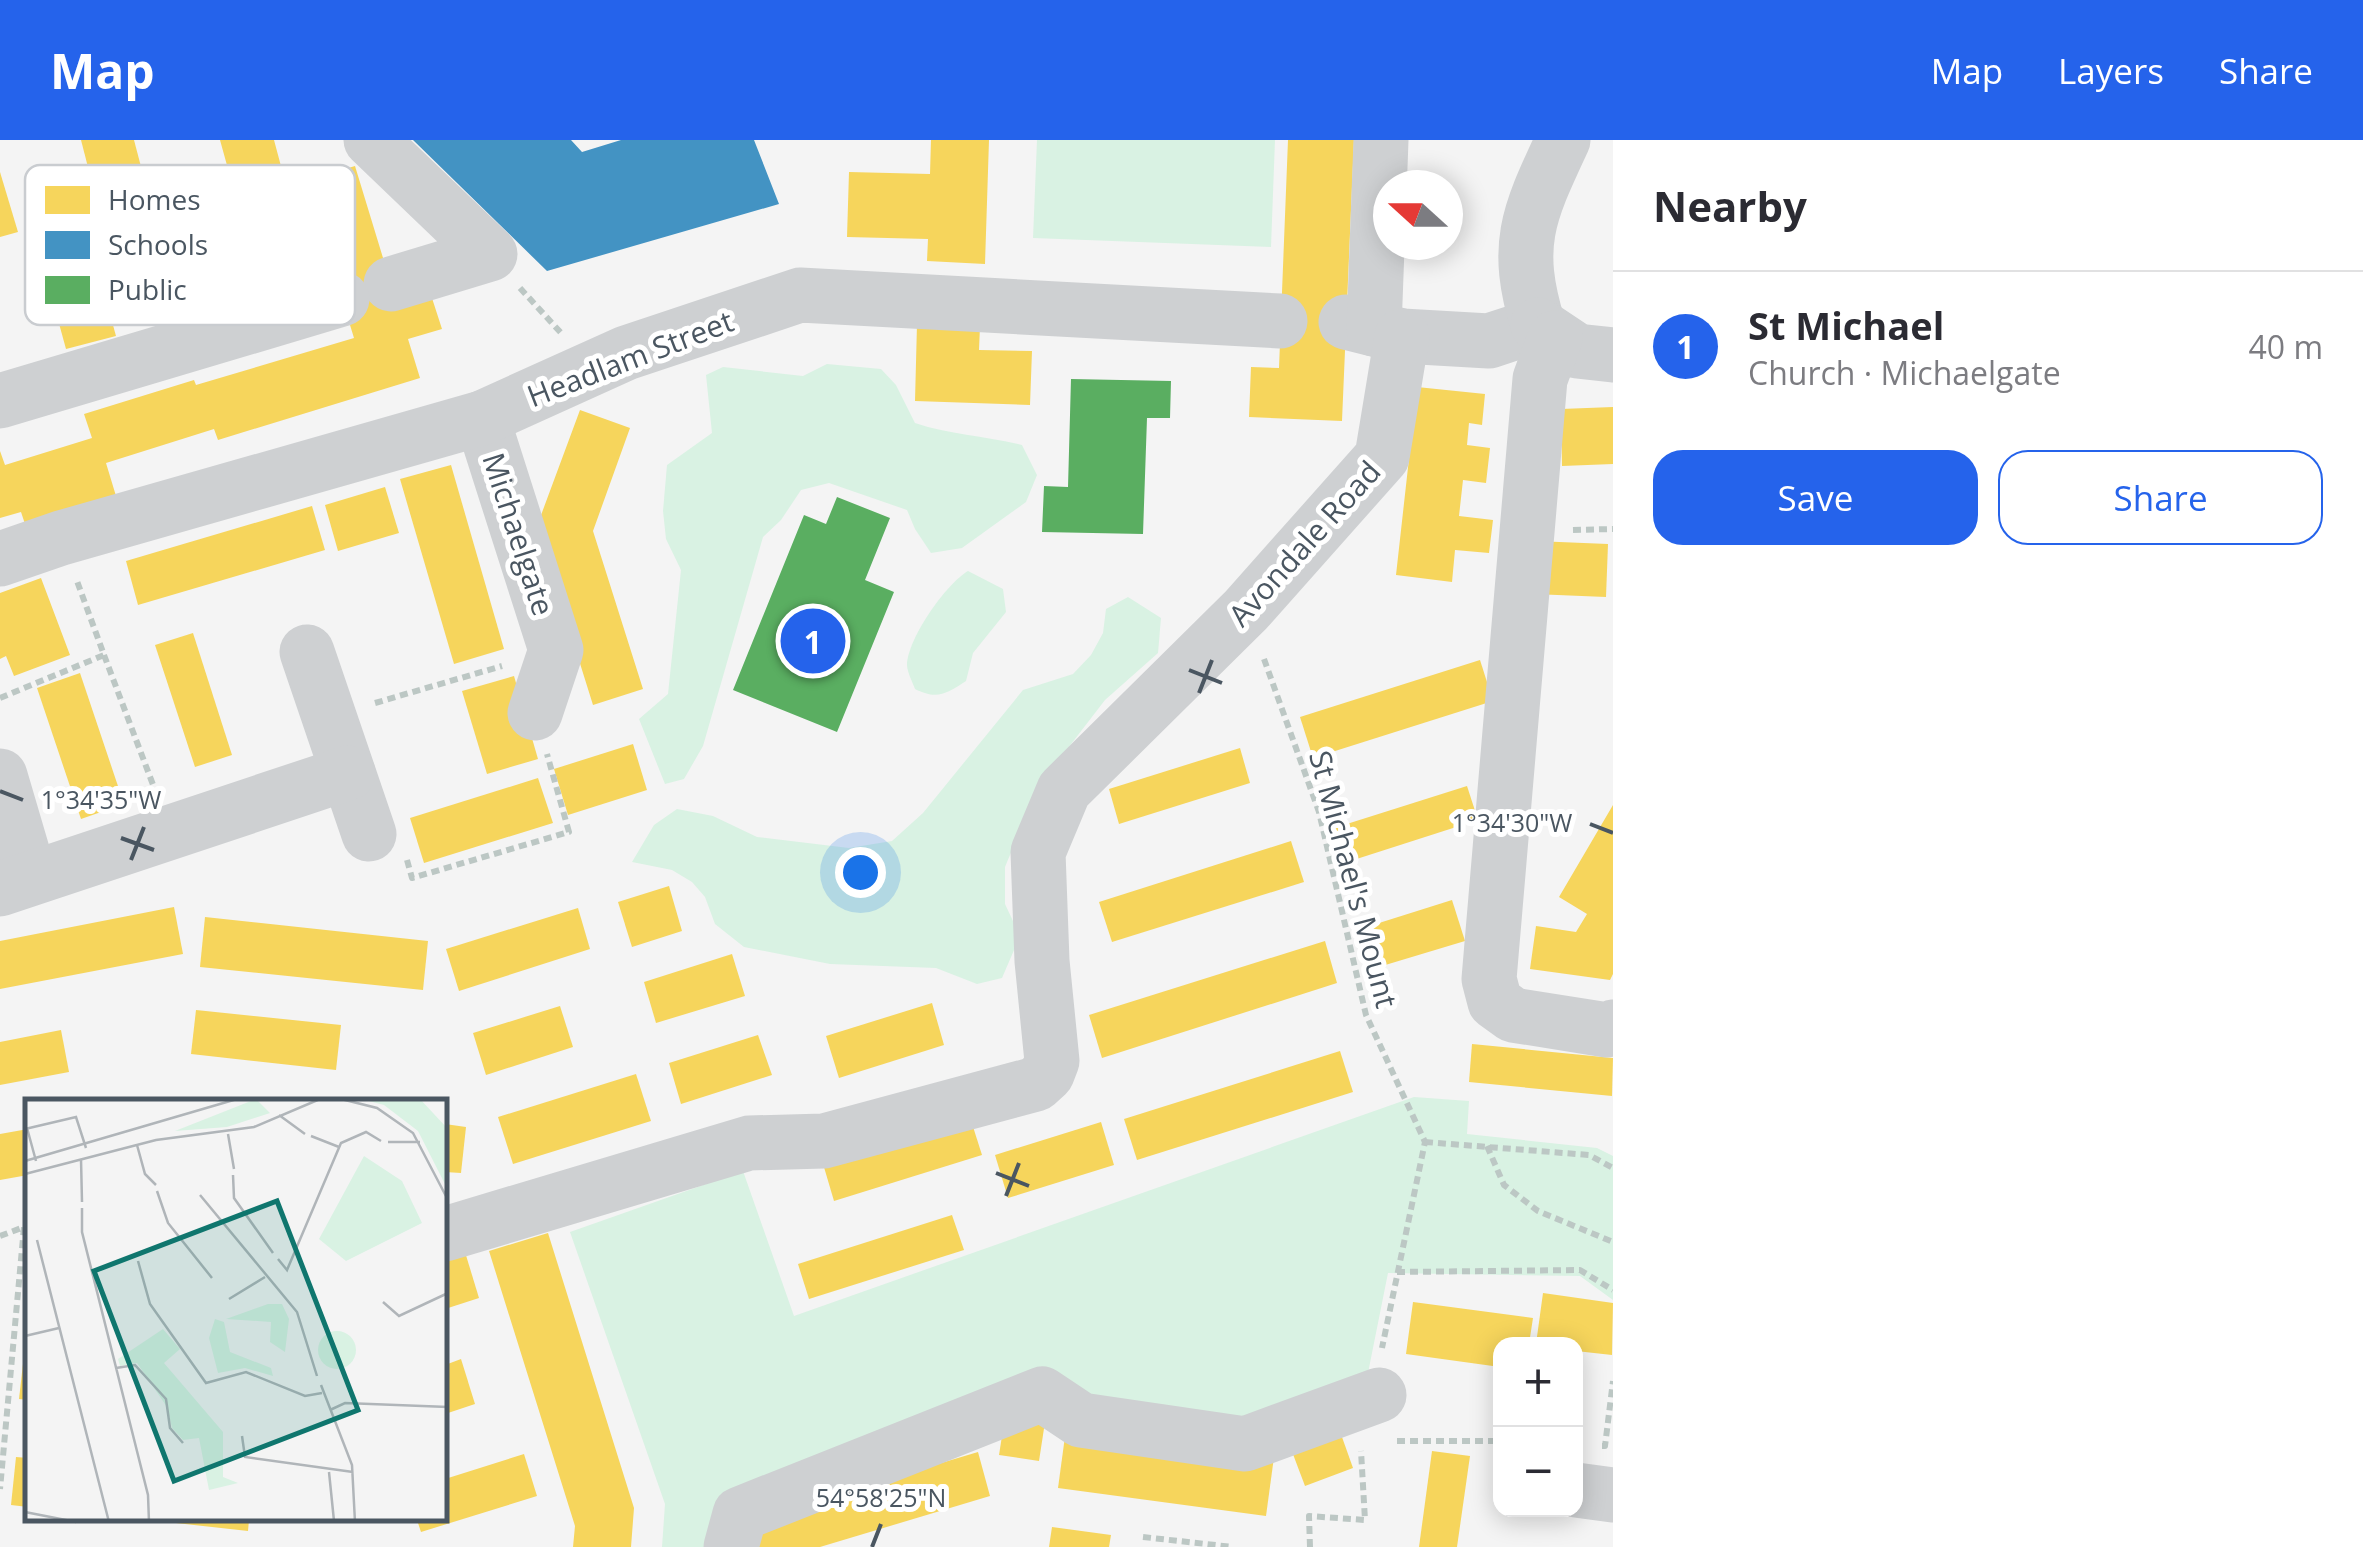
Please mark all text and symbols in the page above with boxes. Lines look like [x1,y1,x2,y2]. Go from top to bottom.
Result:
text: Map [50,38,155,103]
text: Map [1931,47,2003,94]
text: Layers [2058,47,2164,94]
text: Share [2219,47,2313,94]
legend [25,165,355,325]
north arrow [1373,170,1463,260]
text: Nearby [1653,177,1807,234]
text: Homes [108,180,200,218]
text: Schools [108,225,208,263]
text: Public [108,270,187,308]
text: St Michael [1748,299,1944,351]
street label: Headlam Street [521,300,739,416]
text: 1 [1676,325,1695,368]
text: 40 m [2248,325,2323,368]
text: Church · Michaelgate [1748,351,2061,394]
street label: Michaelgate [473,447,565,621]
button: Save [1653,450,1978,545]
button: Share [1998,450,2323,545]
street label: Avondale Road [1219,452,1389,634]
pin: 1 [780,604,846,678]
street label: St Michael's Mount [1300,746,1408,1012]
text: 1°34'35"W [41,782,161,816]
text: 1°34'30"W [1452,805,1572,839]
your location [835,847,886,898]
inset map [25,1099,448,1522]
map controls [1493,1337,1583,1517]
button: + [1493,1337,1583,1427]
button: − [1493,1427,1583,1517]
text: 54°58'25"N [816,1480,946,1514]

